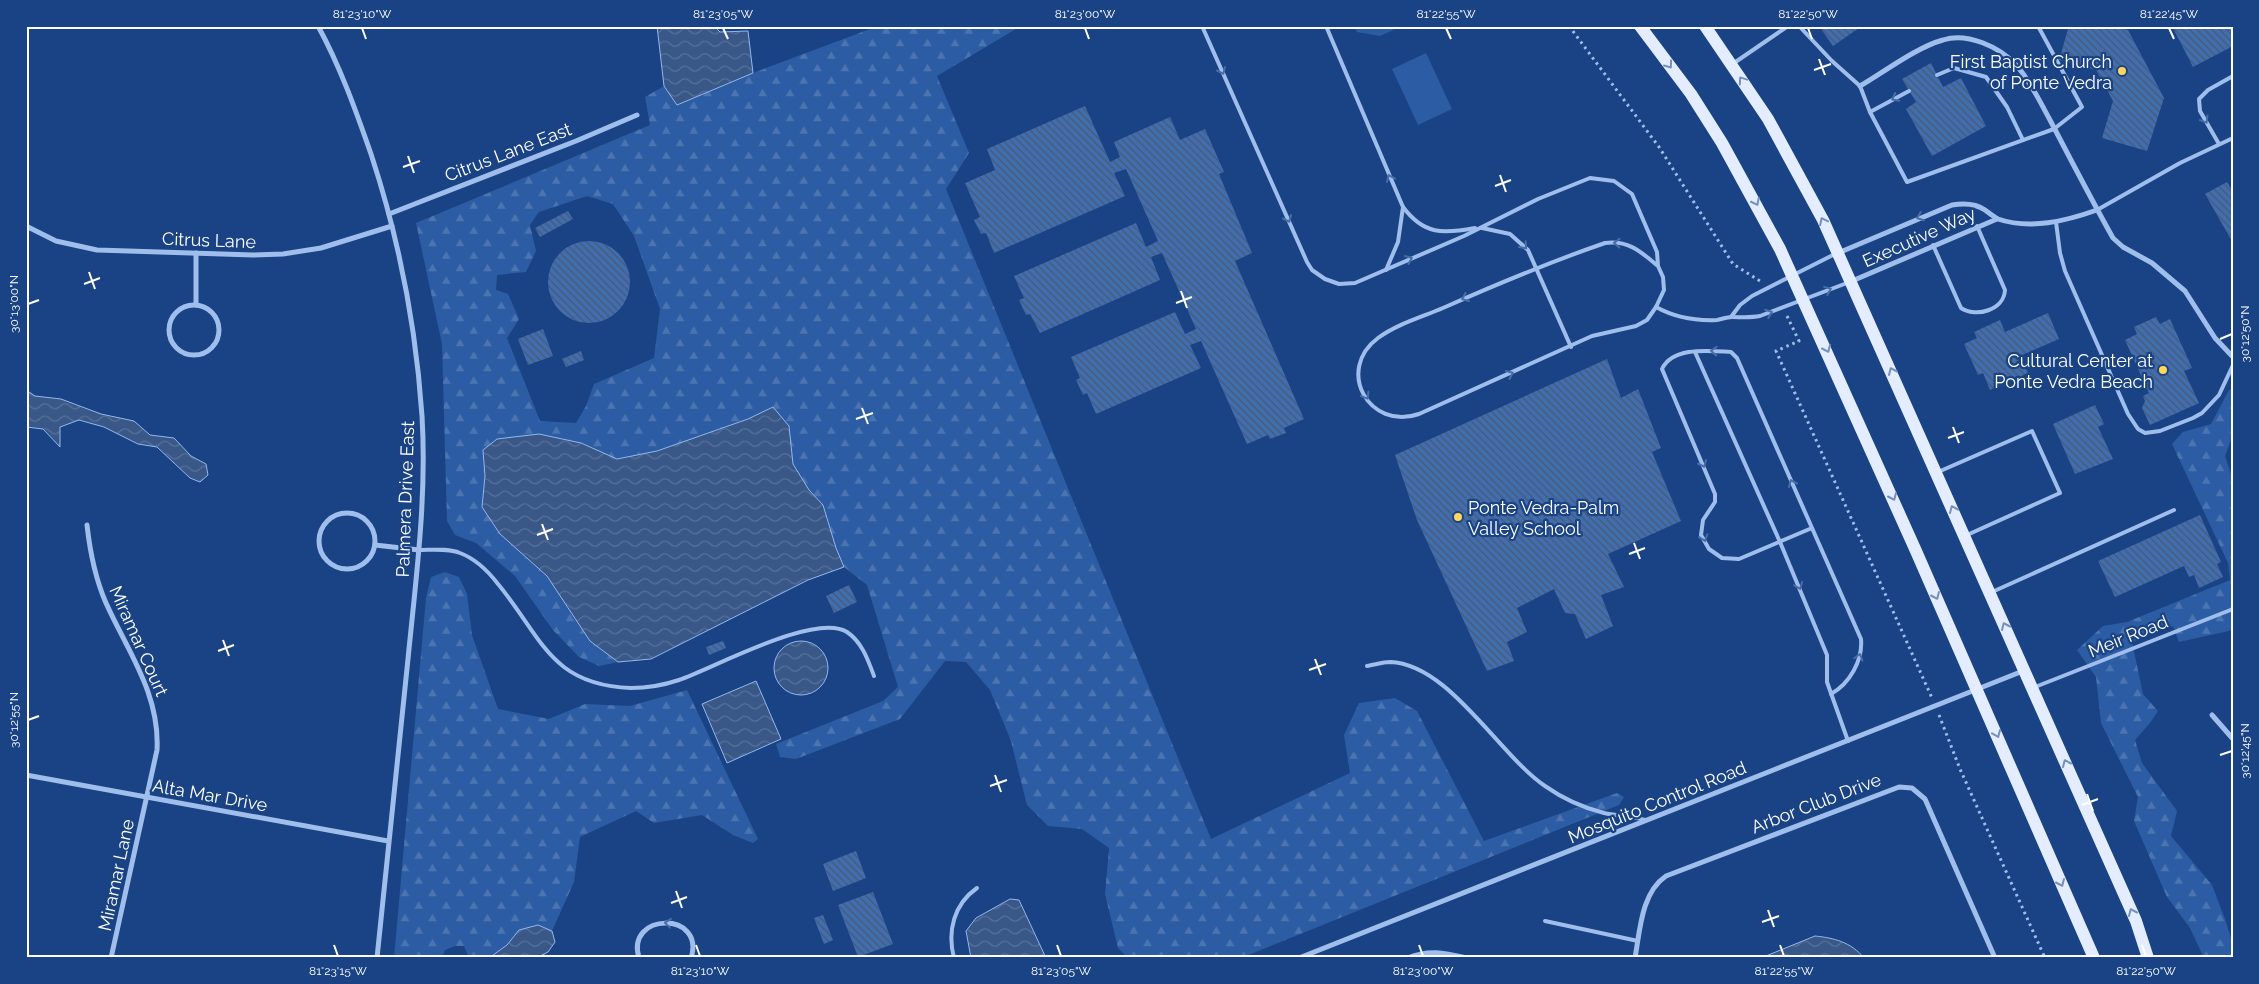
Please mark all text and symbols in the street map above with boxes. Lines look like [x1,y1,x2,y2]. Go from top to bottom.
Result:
text: 81°23'10"W [333,7,392,21]
text: 81°23'05"W [693,7,753,21]
text: 81°23'00"W [1055,7,1116,21]
text: 81°22'55"W [1417,7,1476,21]
text: 81°22'50"W [1778,7,1838,21]
text: 81°22'45"W [2140,7,2199,21]
place label: First Baptist Church of Ponte Vedra [1950,51,2112,93]
one-way arrow [1663,60,1672,69]
marker: First Baptist Church of Ponte Vedra [2116,65,2128,77]
one-way arrow [1215,66,1226,75]
one-way arrow [1739,77,1749,86]
one-way arrow [1891,92,1900,102]
one-way arrow [2198,114,2208,123]
street label: Citrus Lane East [442,118,574,186]
one-way arrow [1386,174,1397,183]
one-way arrow [1750,197,1760,206]
street label: Executive Way [1859,203,1979,271]
one-way arrow [1916,211,1925,221]
one-way arrow [1281,214,1292,223]
one-way arrow [1819,217,1830,226]
street label: Citrus Lane [162,228,257,252]
one-way arrow [1613,238,1621,249]
one-way arrow [1518,241,1527,250]
one-way arrow [1404,255,1413,266]
text: 30°13'00"N [7,275,21,333]
one-way arrow [1823,286,1832,296]
one-way arrow [1461,291,1470,302]
text: 30°12'50"N [2238,306,2252,362]
one-way arrow [1764,309,1772,319]
one-way arrow [1820,344,1831,353]
one-way arrow [1710,345,1718,356]
place label: Cultural Center at Ponte Vedra Beach [1994,350,2153,392]
marker: Cultural Center at Ponte Vedra Beach [2157,364,2169,376]
one-way arrow [1887,367,1898,376]
one-way arrow [1505,370,1514,381]
one-way arrow [1359,390,1369,399]
street label: Palmera Drive East [392,420,418,578]
one-way arrow [1697,459,1708,468]
one-way arrow [1788,479,1799,488]
one-way arrow [1886,492,1897,501]
place label: Ponte Vedra-Palm Valley School [1468,497,1619,539]
one-way arrow [1948,505,1959,514]
marker: Ponte Vedra-Palm Valley School [1452,511,1464,523]
one-way arrow [1698,533,1708,542]
one-way arrow [1792,581,1803,590]
street label: Miramar Court [105,582,173,700]
one-way arrow [1930,591,1941,600]
street label: Meir Road [2085,611,2171,661]
one-way arrow [2000,622,2011,631]
one-way arrow [1854,653,1864,661]
text: 30°12'55"N [7,692,21,748]
text: 30°12'45"N [2238,723,2252,779]
one-way arrow [1990,729,2001,738]
street label: Mosquito Control Road [1565,757,1749,847]
one-way arrow [2061,759,2072,768]
street label: Arbor Club Drive [1748,768,1884,837]
street label: Alta Mar Drive [151,775,270,816]
street label: Miramar Lane [94,817,138,933]
one-way arrow [2055,878,2066,887]
one-way arrow [2127,908,2138,917]
one-way arrow [663,918,671,929]
text: 81°23'15"W [309,964,367,978]
text: 81°23'10"W [671,964,730,978]
text: 81°23'05"W [1031,964,1091,978]
text: 81°23'00"W [1393,964,1454,978]
text: 81°22'55"W [1755,964,1814,978]
text: 81°22'50"W [2116,964,2176,978]

